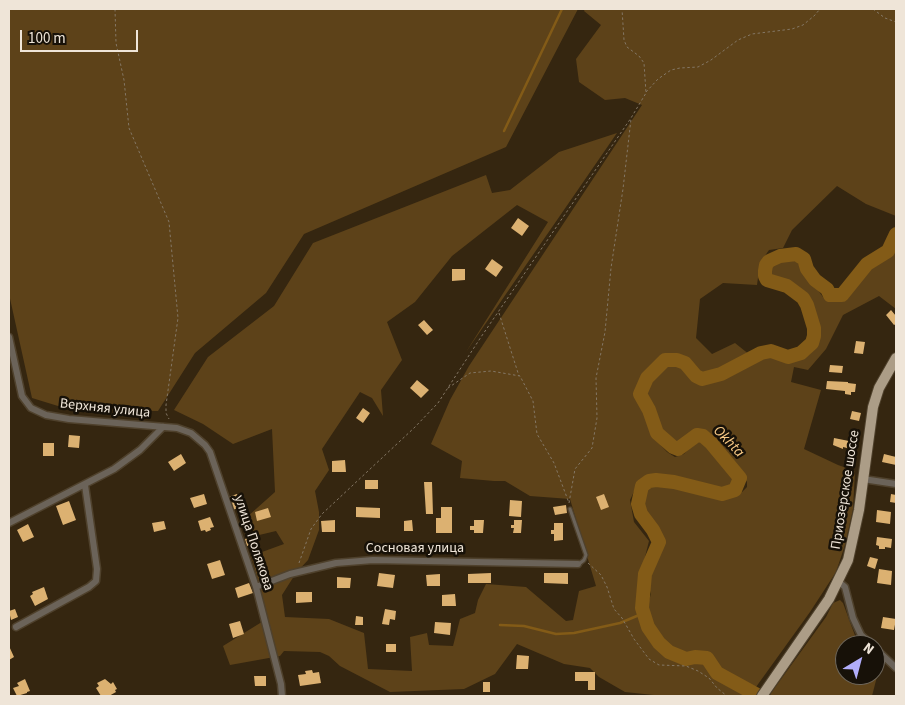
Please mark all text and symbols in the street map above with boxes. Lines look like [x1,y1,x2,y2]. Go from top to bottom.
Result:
scale bar [22,20,140,52]
text: 100 m [28,28,66,49]
street label: Верхняя улица [59,396,151,422]
water label: Okhta [709,422,747,462]
street label: Приозерское шоссе [828,429,864,551]
street label: улица Полякова [230,493,276,593]
street label: Сосновая улица [366,541,464,557]
north arrow [835,635,885,685]
text: N [859,638,878,660]

